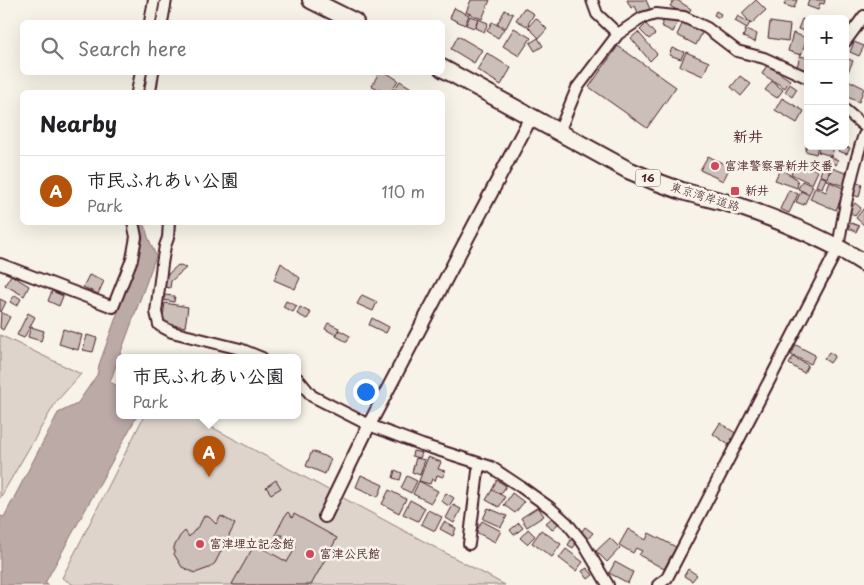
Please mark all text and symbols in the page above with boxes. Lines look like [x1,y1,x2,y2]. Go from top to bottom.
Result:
map controls [804,15,849,150]
button: + [804,15,849,60]
search box [20,20,445,75]
icon: search [38,34,66,62]
text: Search here [78,34,187,62]
button: − [804,60,849,105]
button: layers [804,105,849,150]
text: Nearby [40,107,117,139]
district label: 新井 [733,124,763,147]
place label: 富津警察署新井交番 [725,156,833,174]
marker: 富津警察署新井交番 [709,160,721,172]
text: 市民ふれあい公園 [87,165,239,193]
road number: 16 [636,170,660,187]
street label: 東京湾岸道路 [668,177,742,215]
text: A [50,179,62,203]
text: 110 m [382,179,425,203]
place label: 新井 [745,181,769,199]
marker: 新井 [729,185,741,197]
text: Park [87,193,123,217]
popup [116,354,301,419]
text: 市民ふれあい公園 [132,361,285,389]
your location [353,379,379,405]
text: Park [132,389,168,413]
pin: A [193,436,225,477]
place label: 富津埋立記念館 [210,534,294,552]
marker: 富津埋立記念館 [194,538,206,550]
place label: 富津公民館 [320,544,380,562]
marker: 富津公民館 [304,548,316,560]

